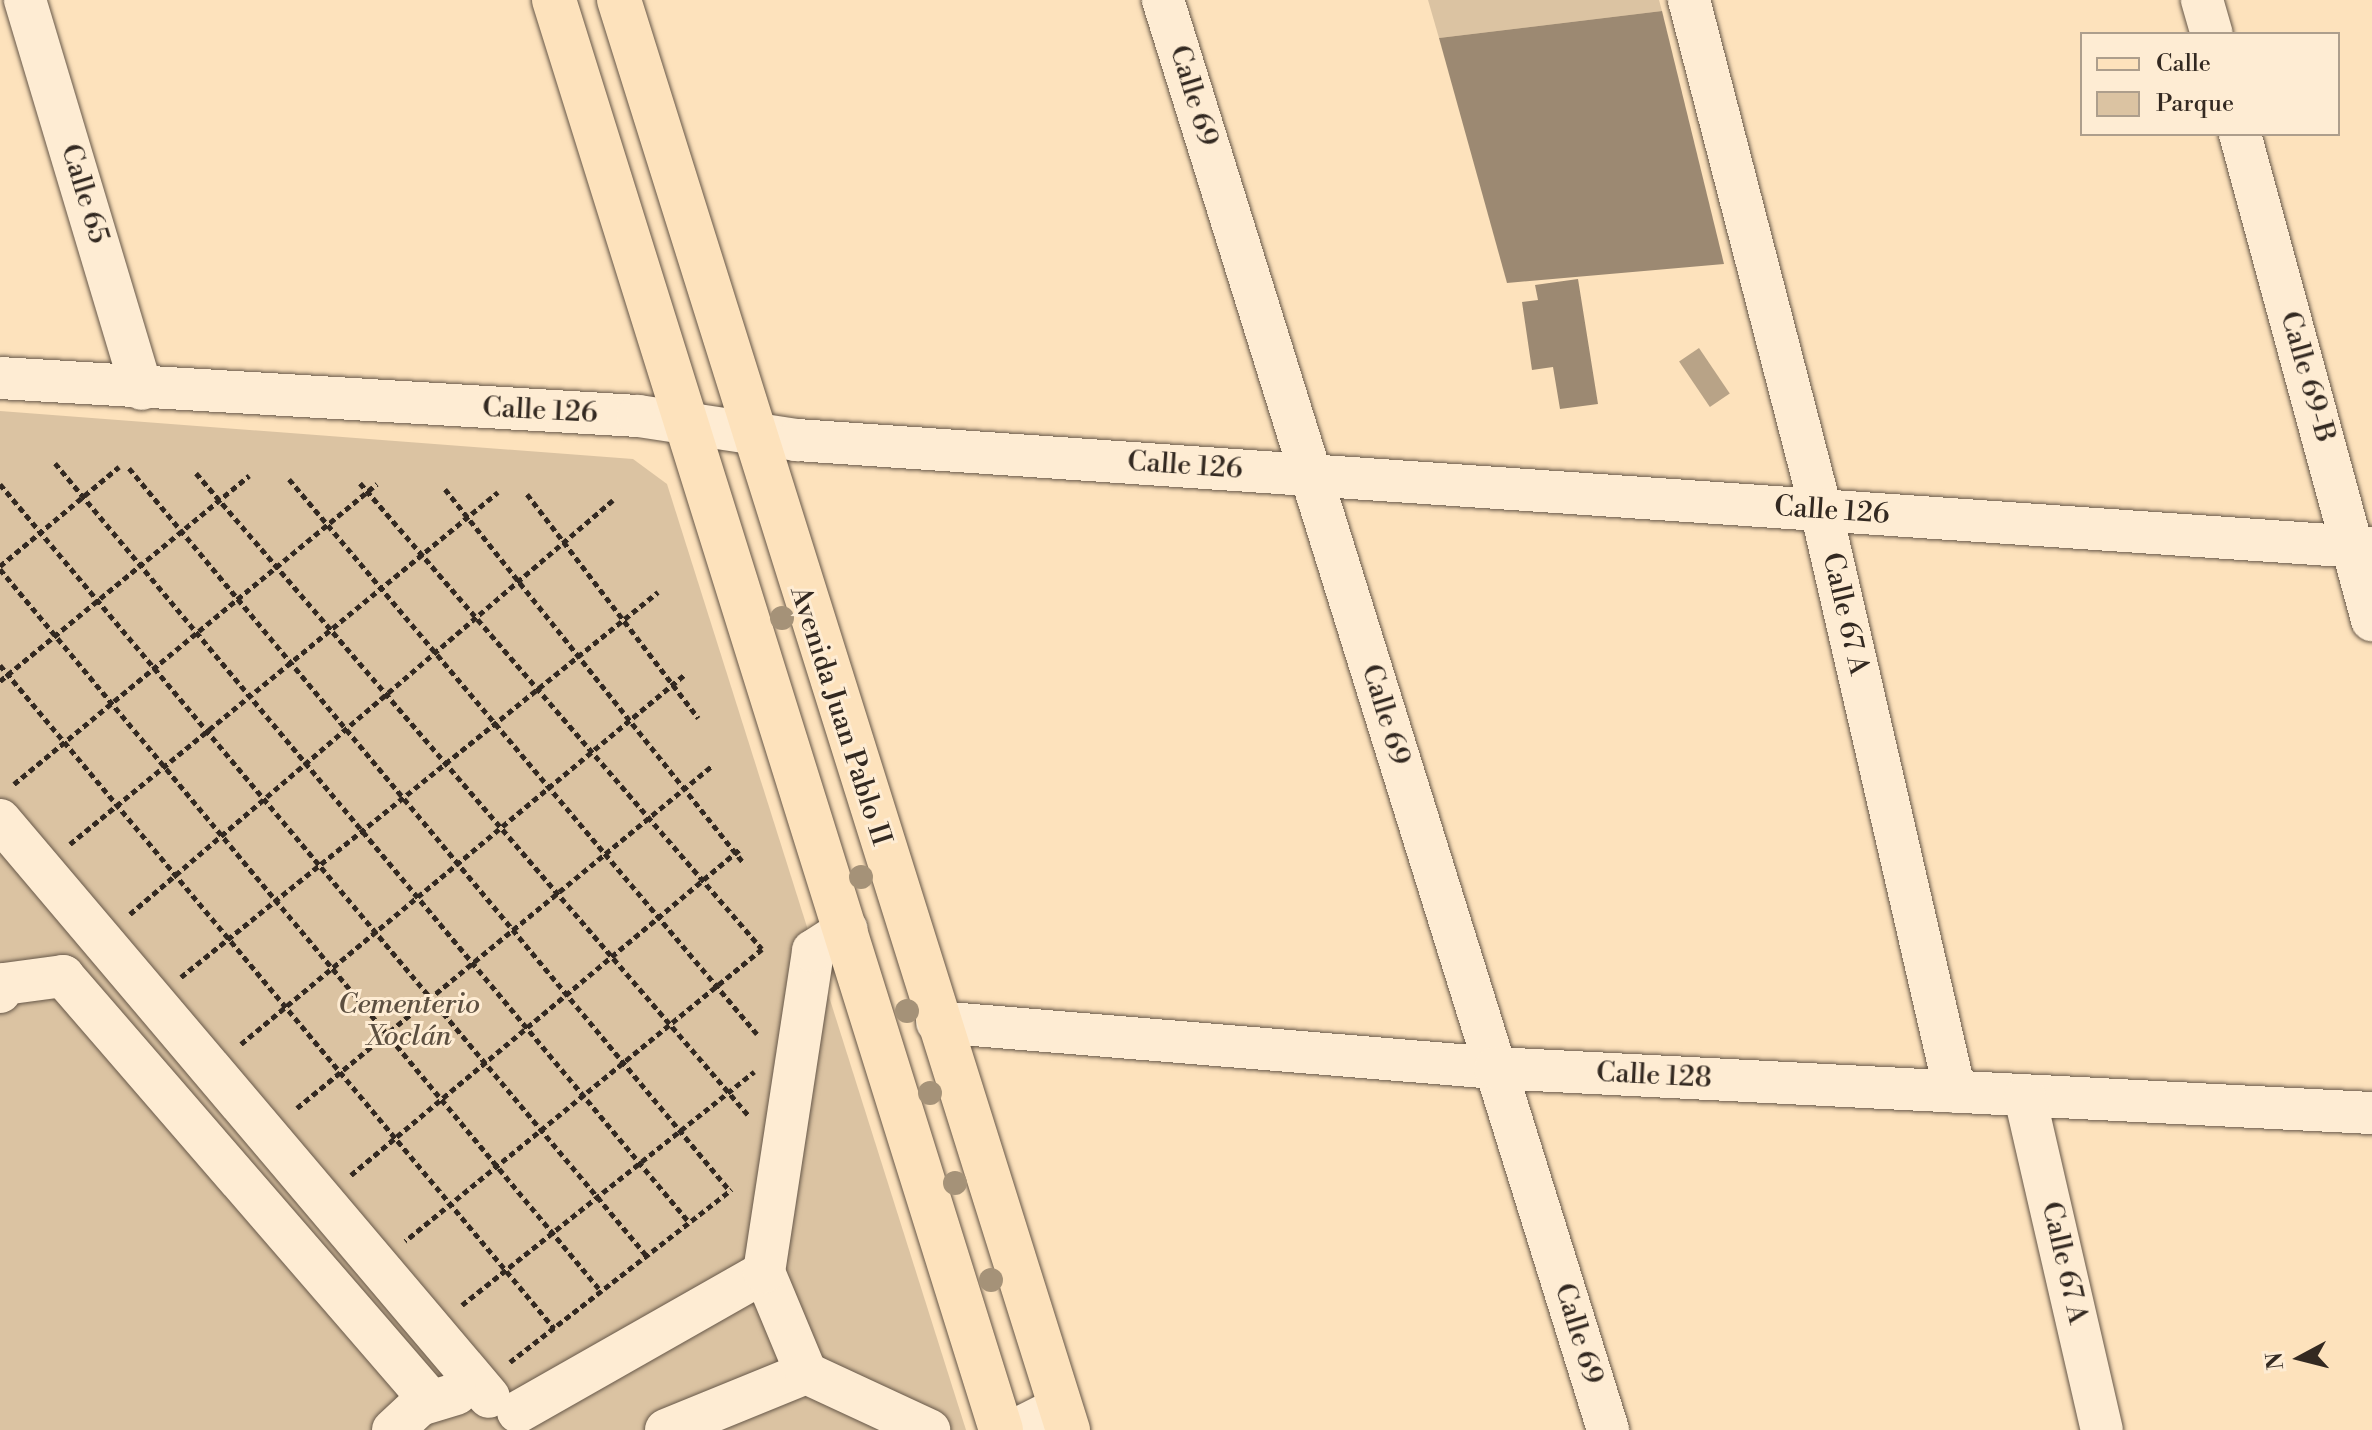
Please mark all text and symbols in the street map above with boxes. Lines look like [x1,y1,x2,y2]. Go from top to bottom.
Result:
legend [2080,32,2340,136]
street label: Calle 69 [1162,41,1224,151]
text: Calle [2156,49,2211,79]
text: Parque [2156,89,2234,119]
street label: Calle 65 [53,140,115,248]
street label: Calle 69-B [2272,308,2342,446]
street label: Calle 126 [481,391,599,431]
street label: Calle 126 [1126,445,1244,487]
street label: Calle 126 [1773,490,1891,532]
street label: Calle 67 A [1815,550,1875,678]
street label: Avenida Juan Pablo II [782,582,898,850]
street label: Calle 69 [1354,660,1416,770]
park label: Cementerio Xoclán [338,988,480,1054]
street label: Calle 128 [1595,1056,1713,1096]
street label: Calle 67 A [2034,1199,2094,1327]
street label: Calle 69 [1547,1279,1609,1389]
north arrow [2260,1318,2340,1398]
text: N [2261,1351,2290,1371]

